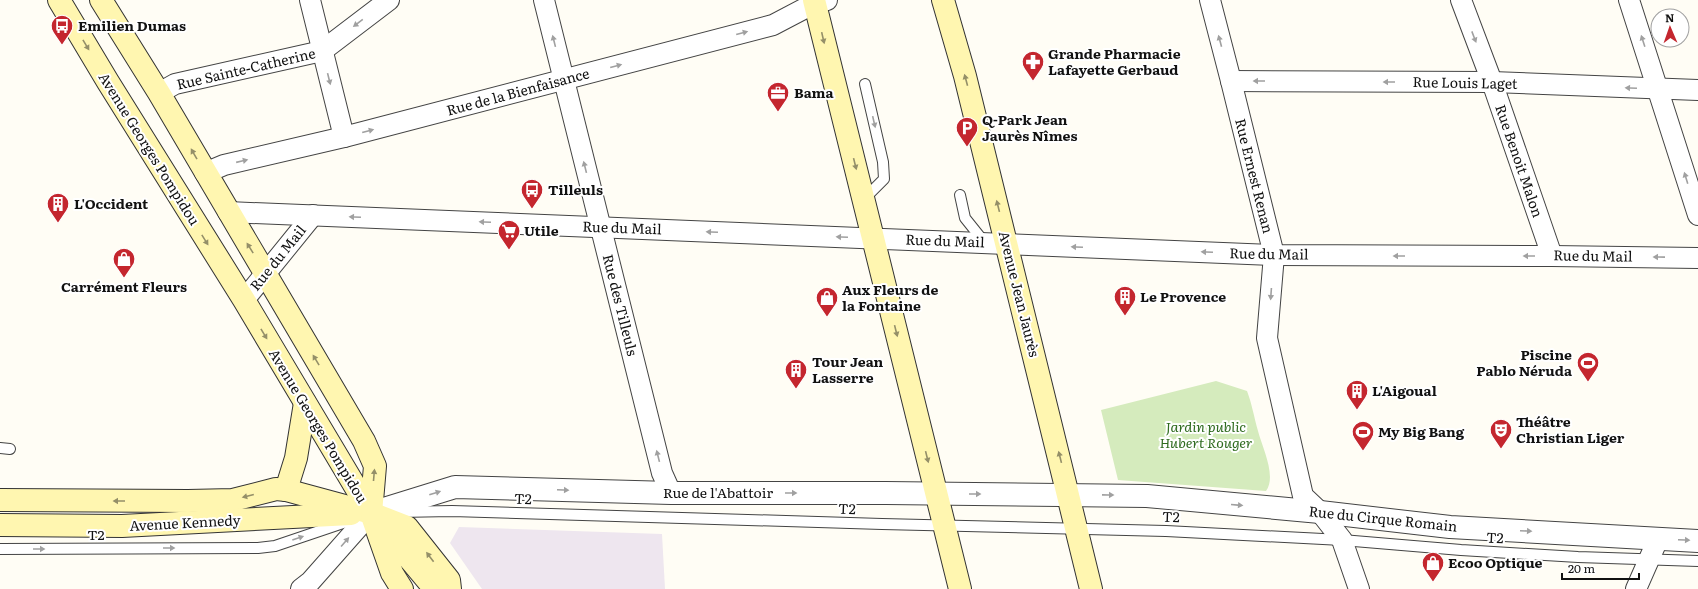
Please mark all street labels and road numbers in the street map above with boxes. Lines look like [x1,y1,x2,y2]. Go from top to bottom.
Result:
street label: Rue Sainte-Catherine [174,42,317,94]
street label: Rue de la Bienfaisance [444,62,591,120]
street label: Avenue Georges Pompidou [95,68,205,229]
street label: Rue Louis Laget [1412,71,1518,93]
street label: Rue Benoit Malon [1491,102,1549,220]
street label: Rue Ernest Renan [1231,116,1279,235]
street label: Rue du Mail [582,216,662,238]
street label: Rue du Mail [245,220,310,294]
street label: Rue du Mail [905,229,985,251]
street label: Avenue Jean Jaurès [995,229,1045,359]
street label: Rue du Mail [1229,242,1309,264]
street label: Rue du Mail [1553,244,1633,266]
street label: Rue des Tilleuls [599,252,643,358]
street label: Avenue Georges Pompidou [265,345,373,507]
street label: Rue de l'Abattoir [663,482,773,502]
street label: T2 [514,488,532,508]
street label: T2 [838,498,856,518]
street label: Rue du Cirque Romain [1308,500,1458,536]
street label: T2 [1162,506,1180,526]
street label: Avenue Kennedy [129,509,242,535]
street label: T2 [87,524,105,544]
street label: T2 [1486,527,1504,547]

